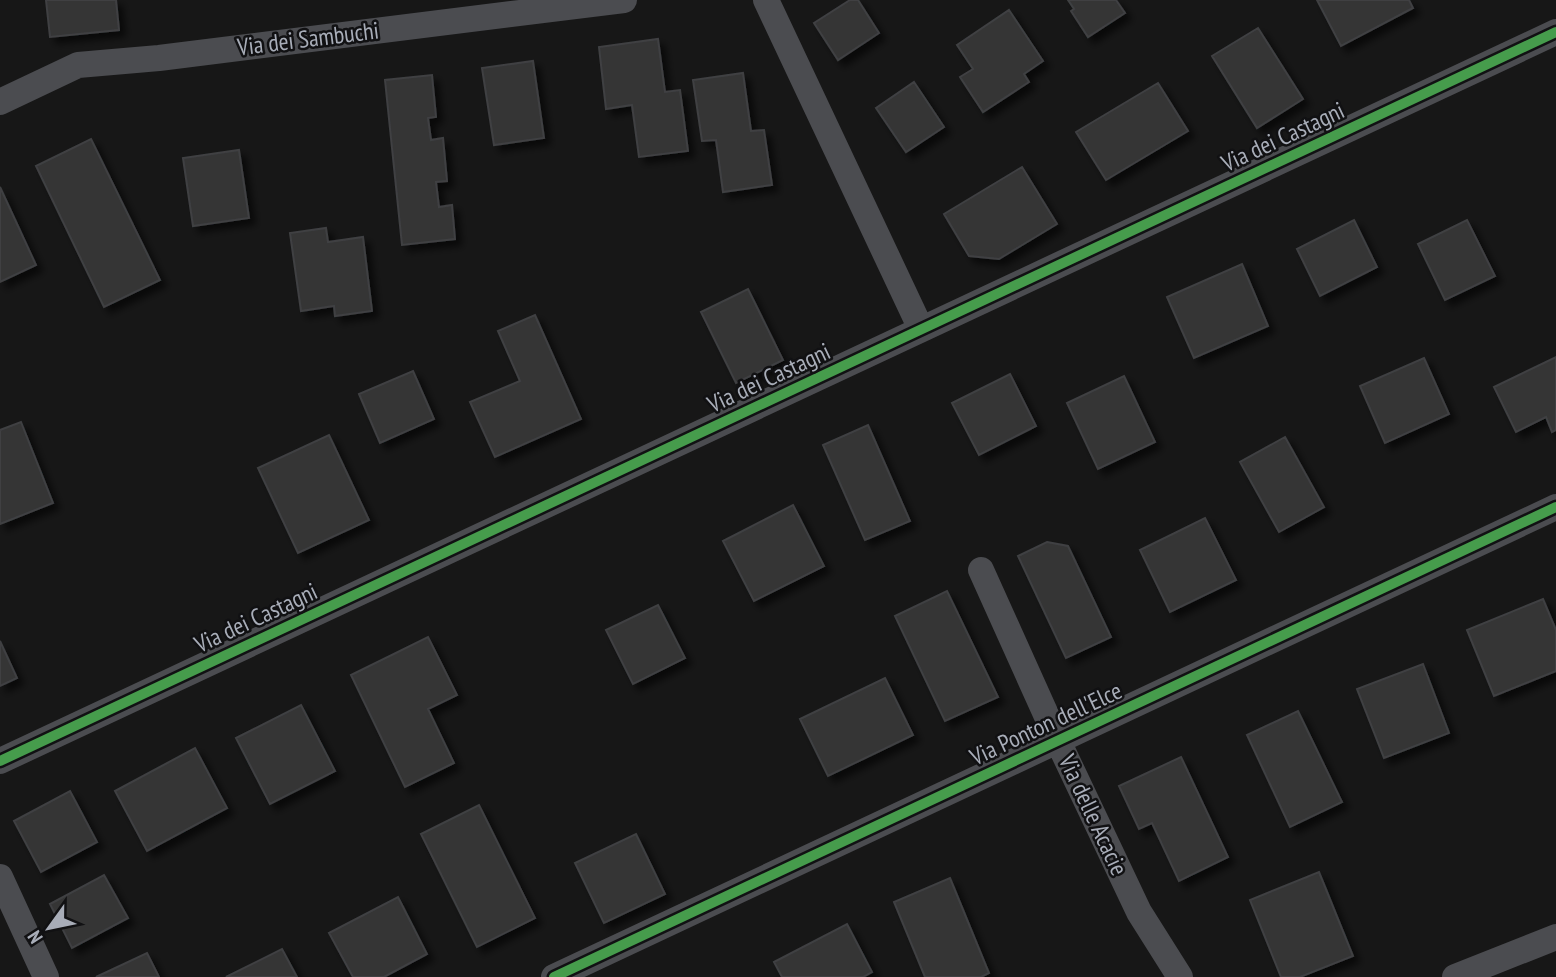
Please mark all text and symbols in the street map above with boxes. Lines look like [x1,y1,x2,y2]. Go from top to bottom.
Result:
street label: Via dei Sambuchi [234,14,380,63]
street label: Via dei Castagni [1215,95,1349,179]
street label: Via dei Castagni [701,336,835,420]
street label: Via dei Castagni [188,576,322,660]
street label: Via Ponton dell'Elce [964,675,1127,773]
street label: Via delle Acacie [1052,749,1135,880]
north arrow [14,893,84,963]
text: N [22,926,48,948]

